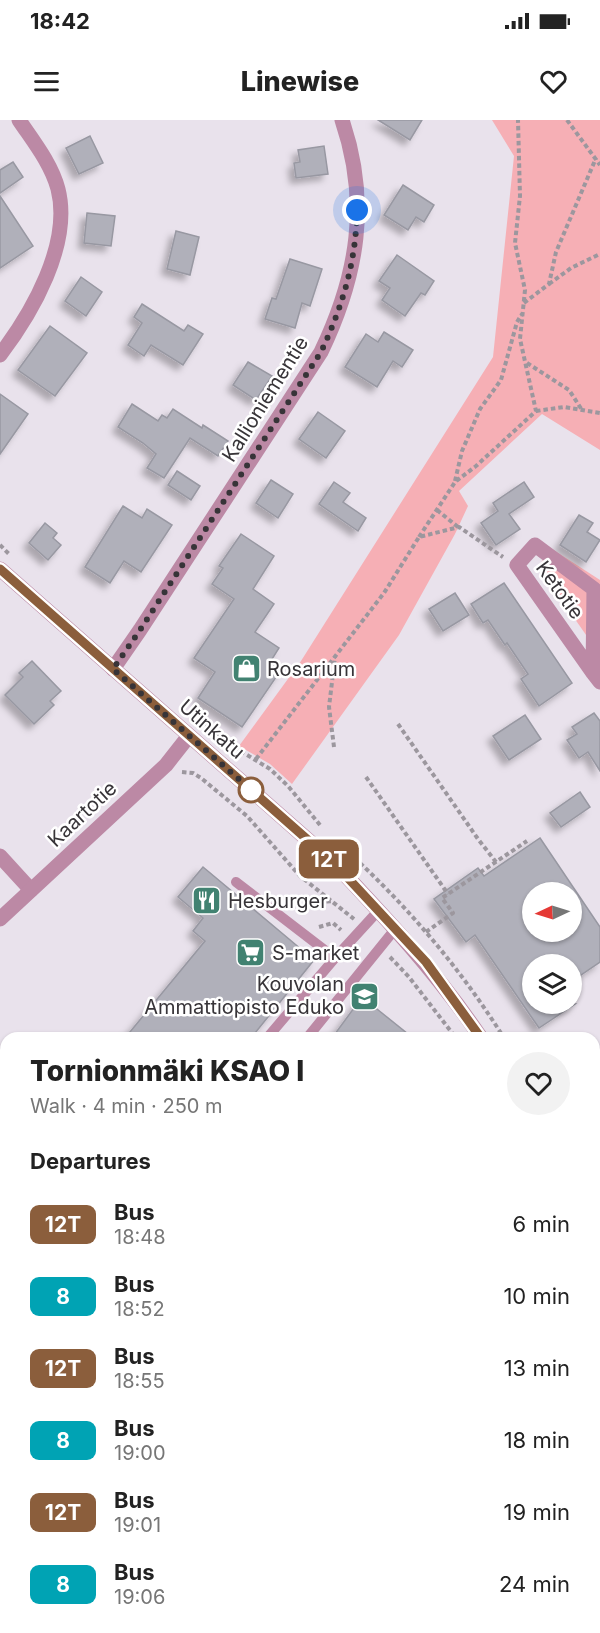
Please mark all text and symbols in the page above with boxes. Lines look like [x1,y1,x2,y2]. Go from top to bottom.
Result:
text: 18:42 [30,8,90,34]
icon: menu [30,65,63,98]
text: Linewise [241,65,359,98]
icon: heart [537,65,570,98]
your location [342,195,372,225]
street label: Kallioniementie [217,332,313,466]
street label: Ketotie [531,556,589,624]
shop icon: Rosarium [230,653,262,685]
place label: Rosarium [267,657,355,681]
street label: Utinkatu [174,694,250,764]
street label: Kaartotie [43,776,121,852]
unlabelled marker [238,777,264,803]
line badge: 12T [294,840,364,878]
text: 12T [311,847,347,872]
north arrow [522,882,582,942]
map controls [522,882,582,1014]
restaurant icon: Hesburger [191,885,223,917]
place label: Hesburger [228,889,328,913]
supermarket icon: S-market [235,937,267,969]
place label: S-market [272,941,360,965]
button: layers [522,954,582,1014]
place label: Kouvolan Ammattiopisto Eduko [144,972,344,1019]
school or university icon: Kouvolan Ammattiopisto Eduko [349,980,381,1012]
button: heart [507,1052,570,1115]
text: Tornionmäki KSAO I [30,1054,304,1088]
text: Walk · 4 min · 250 m [30,1094,223,1118]
text: Departures [30,1148,151,1174]
text: Bus [114,1199,155,1225]
text: 6 min [513,1211,570,1237]
text: 12T [45,1212,81,1237]
text: 18:48 [114,1225,166,1249]
text: Bus [114,1271,155,1297]
text: 10 min [503,1283,570,1309]
text: 8 [56,1284,70,1309]
text: 18:52 [114,1297,165,1321]
text: Bus [114,1343,155,1369]
text: 13 min [504,1355,570,1381]
text: 12T [45,1356,81,1381]
text: 18:55 [114,1369,165,1393]
text: Bus [114,1415,155,1441]
text: 18 min [504,1427,570,1453]
text: 8 [56,1428,70,1453]
text: 19:00 [114,1441,166,1465]
text: Bus [114,1487,155,1513]
text: 19 min [504,1499,570,1525]
text: 12T [45,1500,81,1525]
text: 19:01 [114,1513,161,1537]
text: Bus [114,1559,155,1585]
text: 24 min [499,1571,570,1597]
text: 8 [56,1572,70,1597]
text: 19:06 [114,1585,165,1609]

